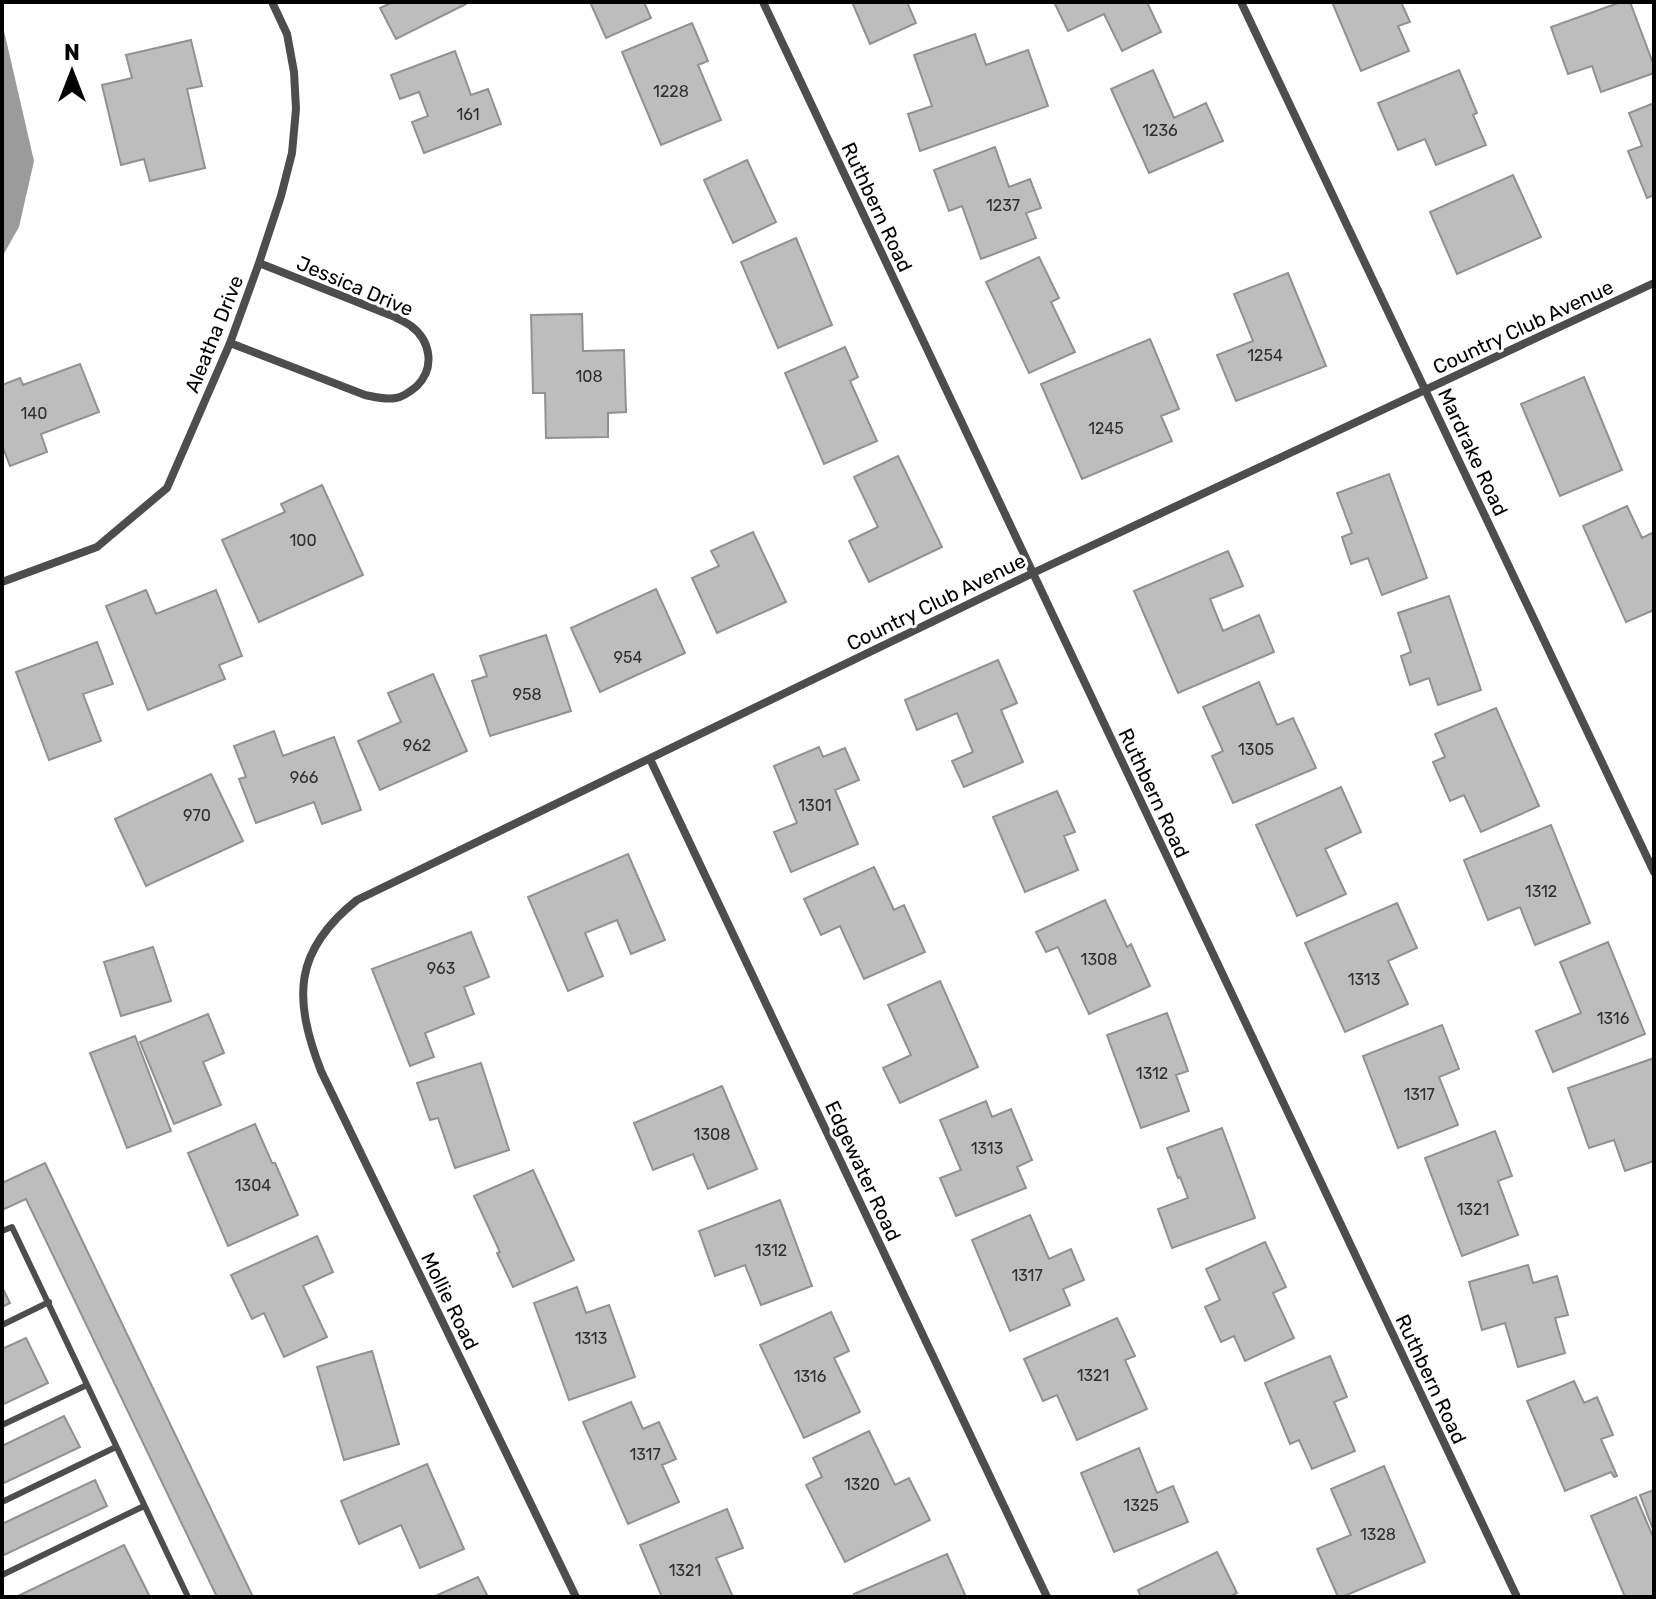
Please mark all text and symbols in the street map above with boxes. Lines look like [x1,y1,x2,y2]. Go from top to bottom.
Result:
north arrow [32,32,112,112]
text: N [64,39,80,66]
house number: 1228 [653,82,689,101]
house number: 161 [457,105,479,124]
house number: 1236 [1142,121,1178,140]
street label: Ruthbern Road [836,138,918,276]
house number: 1237 [986,196,1020,215]
street label: Jessica Drive [293,251,417,321]
street label: Aleatha Drive [180,272,248,396]
street label: Country Club Avenue [1429,275,1617,379]
house number: 1254 [1247,346,1283,365]
house number: 108 [575,367,603,386]
street label: Mardrake Road [1433,384,1513,520]
house number: 140 [21,404,47,423]
house number: 1245 [1088,419,1124,438]
house number: 100 [289,531,317,550]
street label: Country Club Avenue [843,548,1029,656]
house number: 954 [614,648,643,667]
house number: 958 [512,685,542,704]
street label: Ruthbern Road [1113,724,1195,862]
house number: 962 [403,736,431,755]
house number: 1305 [1238,740,1274,759]
house number: 966 [290,768,319,787]
house number: 1301 [798,796,832,815]
house number: 970 [183,806,211,825]
house number: 1312 [1525,882,1557,901]
house number: 1308 [1081,950,1117,969]
house number: 963 [427,959,455,978]
house number: 1313 [1348,970,1380,989]
house number: 1316 [1597,1009,1630,1028]
house number: 1312 [1136,1064,1168,1083]
house number: 1317 [1403,1085,1435,1104]
street label: Edgewater Road [820,1097,906,1245]
house number: 1308 [694,1125,730,1144]
house number: 1313 [971,1139,1003,1158]
house number: 1304 [235,1176,271,1195]
house number: 1321 [1457,1200,1489,1219]
house number: 1312 [755,1241,787,1260]
street label: Mollie Road [416,1248,484,1354]
house number: 1317 [1011,1266,1043,1285]
street label: Ruthbern Road [1390,1310,1472,1448]
house number: 1313 [575,1329,607,1348]
house number: 1321 [1077,1366,1109,1385]
house number: 1316 [794,1367,827,1386]
house number: 1317 [629,1445,661,1464]
house number: 1320 [844,1475,880,1494]
house number: 1325 [1123,1496,1159,1515]
house number: 1328 [1360,1525,1396,1544]
house number: 1321 [669,1561,701,1580]

